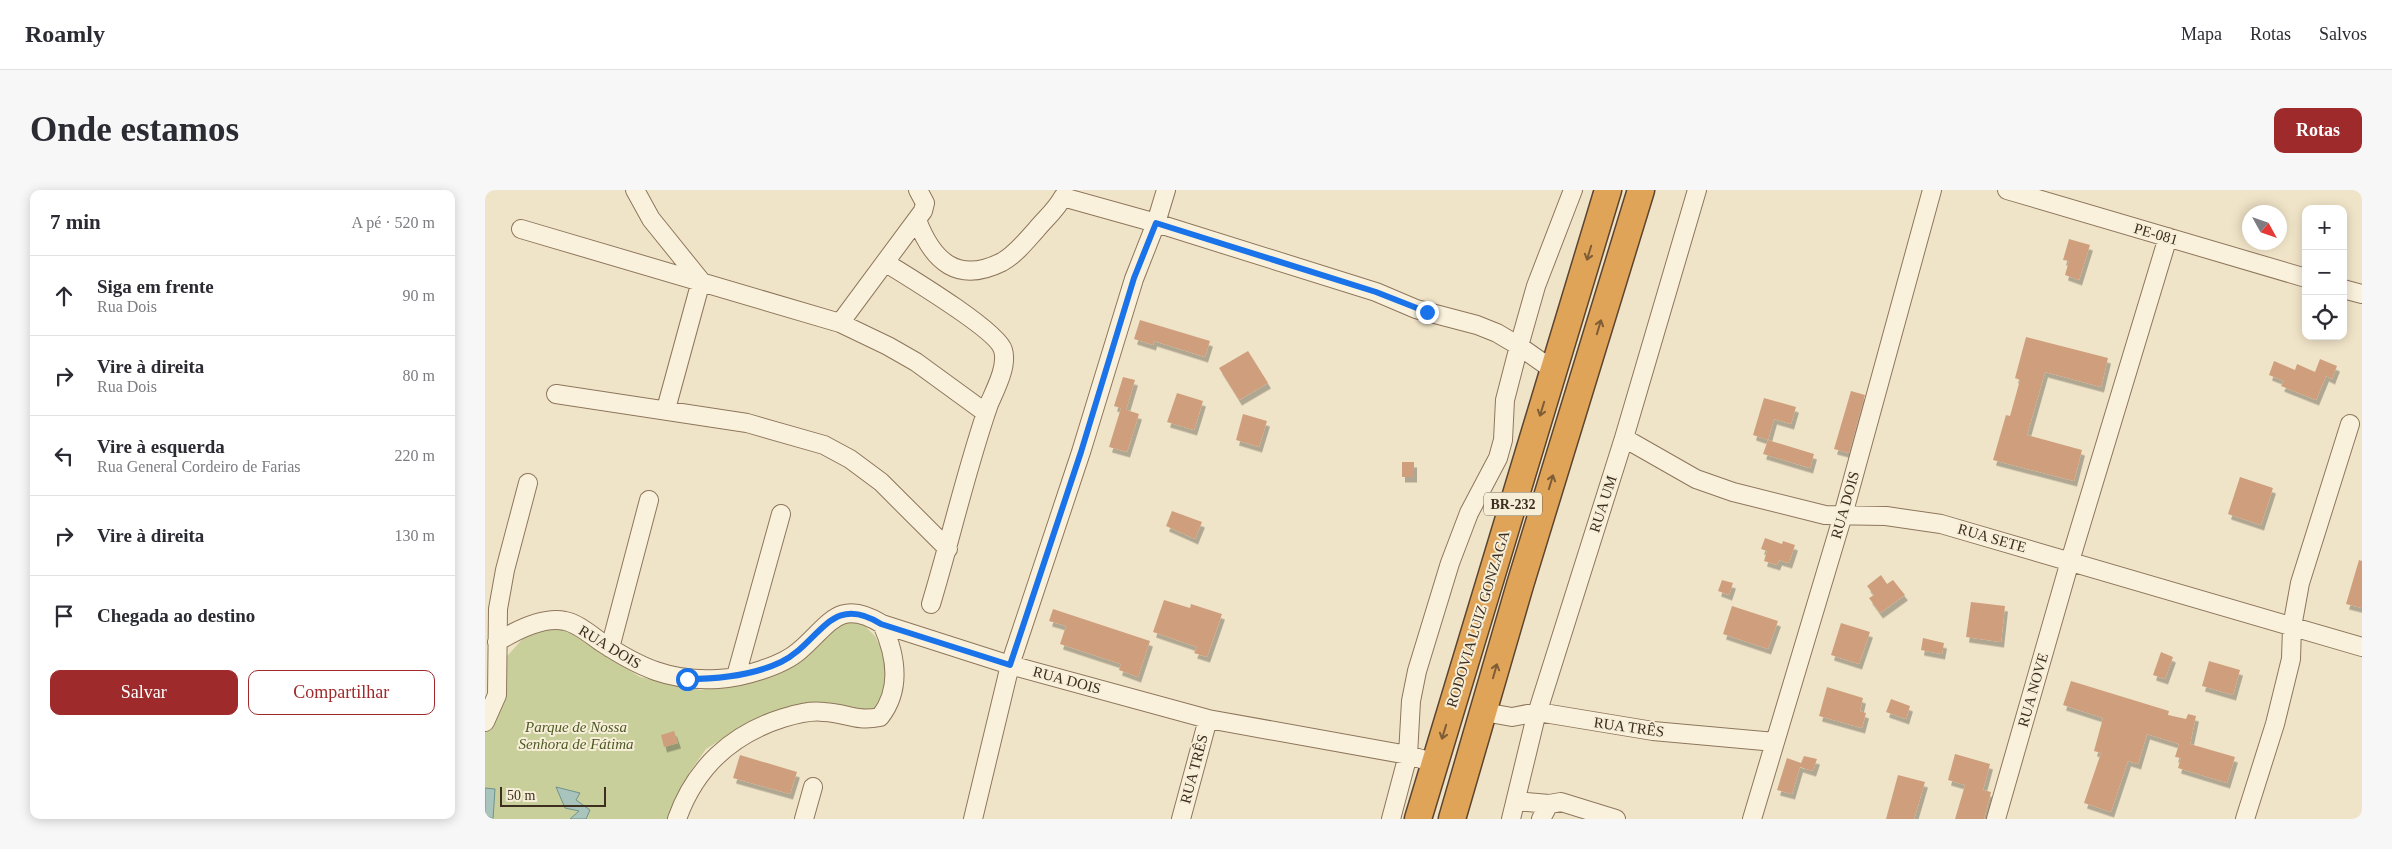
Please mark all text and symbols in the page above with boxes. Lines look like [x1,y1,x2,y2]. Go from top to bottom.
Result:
text: Roamly [25,21,105,47]
text: Mapa [2181,24,2222,44]
text: Rotas [2250,24,2291,44]
text: Salvos [2319,24,2367,44]
button: Rotas [2274,108,2362,153]
text: Onde estamos [30,110,239,149]
north arrow [2242,205,2287,250]
map controls [2302,205,2347,340]
button: + [2302,205,2347,250]
text: 7 min [50,210,101,234]
text: A pé · 520 m [351,214,435,231]
street label: PE-081 [2132,220,2180,248]
one-way arrow [1583,245,1593,261]
button: − [2302,250,2347,295]
text: Siga em frente [97,276,214,297]
icon: ahead [50,282,78,310]
text: 90 m [403,287,435,304]
button: locate [2302,295,2347,340]
text: Rua Dois [97,298,157,315]
route end [1416,301,1439,324]
one-way arrow [1595,319,1605,335]
text: Vire à direita [97,356,204,377]
icon: right [50,362,78,390]
text: 80 m [403,367,435,384]
text: Rua Dois [97,378,157,395]
one-way arrow [1536,400,1546,416]
text: Vire à esquerda [97,436,225,457]
icon: left [50,442,78,470]
text: 220 m [395,447,435,464]
text: Rua General Cordeiro de Farias [97,458,300,475]
street label: RUA DOIS [1828,469,1862,541]
one-way arrow [1547,474,1557,490]
street label: RUA UM [1586,474,1620,534]
road number: BR-232 [1484,492,1542,516]
street label: RUA SETE [1956,521,2028,555]
icon: right [50,522,78,550]
text: Vire à direita [97,525,204,546]
text: 130 m [395,527,435,544]
street label: RODOVIA LUIZ GONZAGA [1443,528,1513,709]
icon: arrive [50,602,78,630]
text: Chegada ao destino [97,605,255,626]
street label: RUA DOIS [576,622,644,672]
street label: RUA NOVE [2015,651,2051,729]
street label: RUA DOIS [1031,663,1103,697]
one-way arrow [1491,664,1501,680]
route start [676,668,699,691]
button: Salvar [50,670,238,715]
button: Compartilhar [248,670,435,715]
street label: RUA TRÊS [1593,714,1665,740]
park label: Parque de Nossa Senhora de Fátima [519,719,633,752]
one-way arrow [1439,724,1449,740]
street label: RUA TRÊS [1177,733,1211,805]
scale bar [500,784,606,807]
text: 50 m [507,788,535,803]

